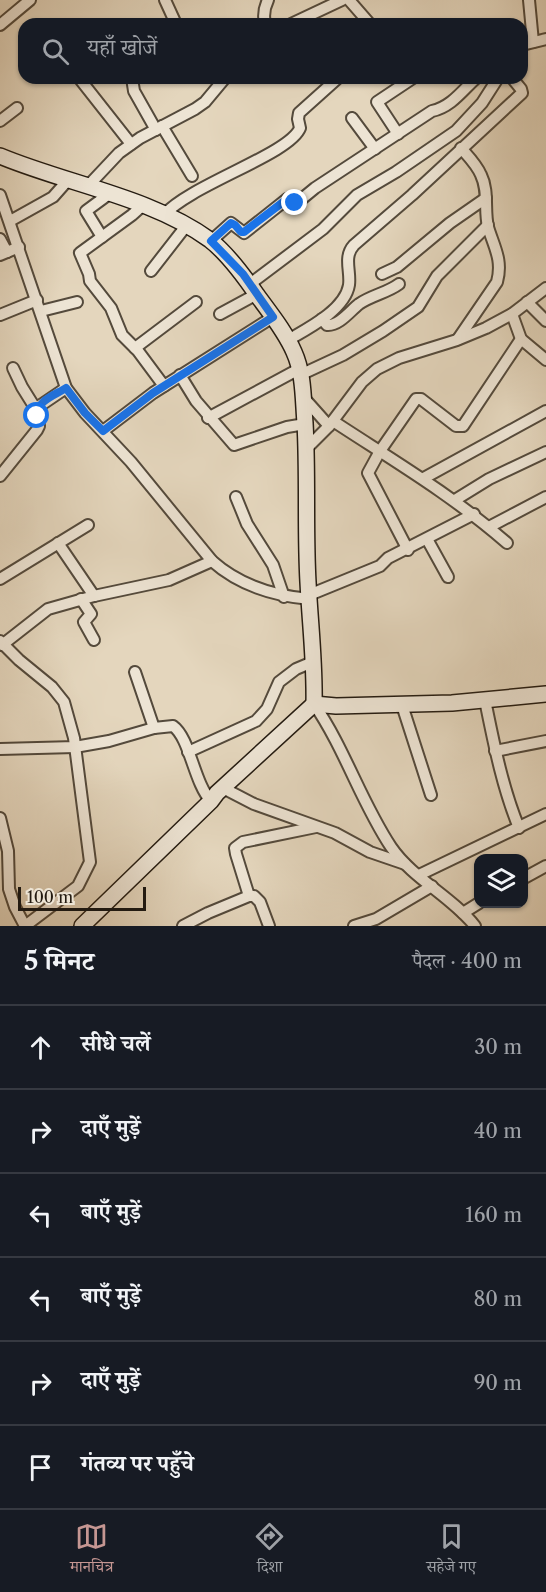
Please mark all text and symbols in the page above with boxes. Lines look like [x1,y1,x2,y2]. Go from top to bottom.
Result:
search box [18,18,528,84]
text: यहाँ खोजें [87,34,157,61]
icon: search [39,35,72,68]
route end [281,189,307,215]
route start [23,402,49,428]
map controls [474,854,528,908]
button: layers [474,854,528,908]
scale bar [18,884,146,911]
text: 100 m [27,887,73,907]
text: 5 मिनट [24,945,94,977]
text: पैदल · 400 m [412,949,522,973]
text: सीधे चलें [81,1030,150,1057]
icon: ahead [24,1031,57,1064]
text: 30 m [474,1035,522,1059]
text: दाएँ मुड़ें [81,1114,140,1141]
icon: right [24,1115,57,1148]
text: 40 m [474,1119,522,1143]
text: बाएँ मुड़ें [81,1198,141,1225]
icon: left [24,1199,57,1232]
text: 160 m [465,1203,522,1227]
text: बाएँ मुड़ें [81,1282,141,1309]
icon: left [24,1283,57,1316]
text: 80 m [474,1287,522,1311]
text: दाएँ मुड़ें [81,1366,140,1393]
icon: right [24,1367,57,1400]
text: 90 m [474,1371,522,1395]
text: गंतव्य पर पहुँचे [81,1450,194,1477]
icon: arrive [24,1451,57,1484]
tab: मानचित्र [70,1520,113,1582]
tab: दिशा [253,1520,286,1582]
tab: सहेजे गए [426,1520,476,1582]

